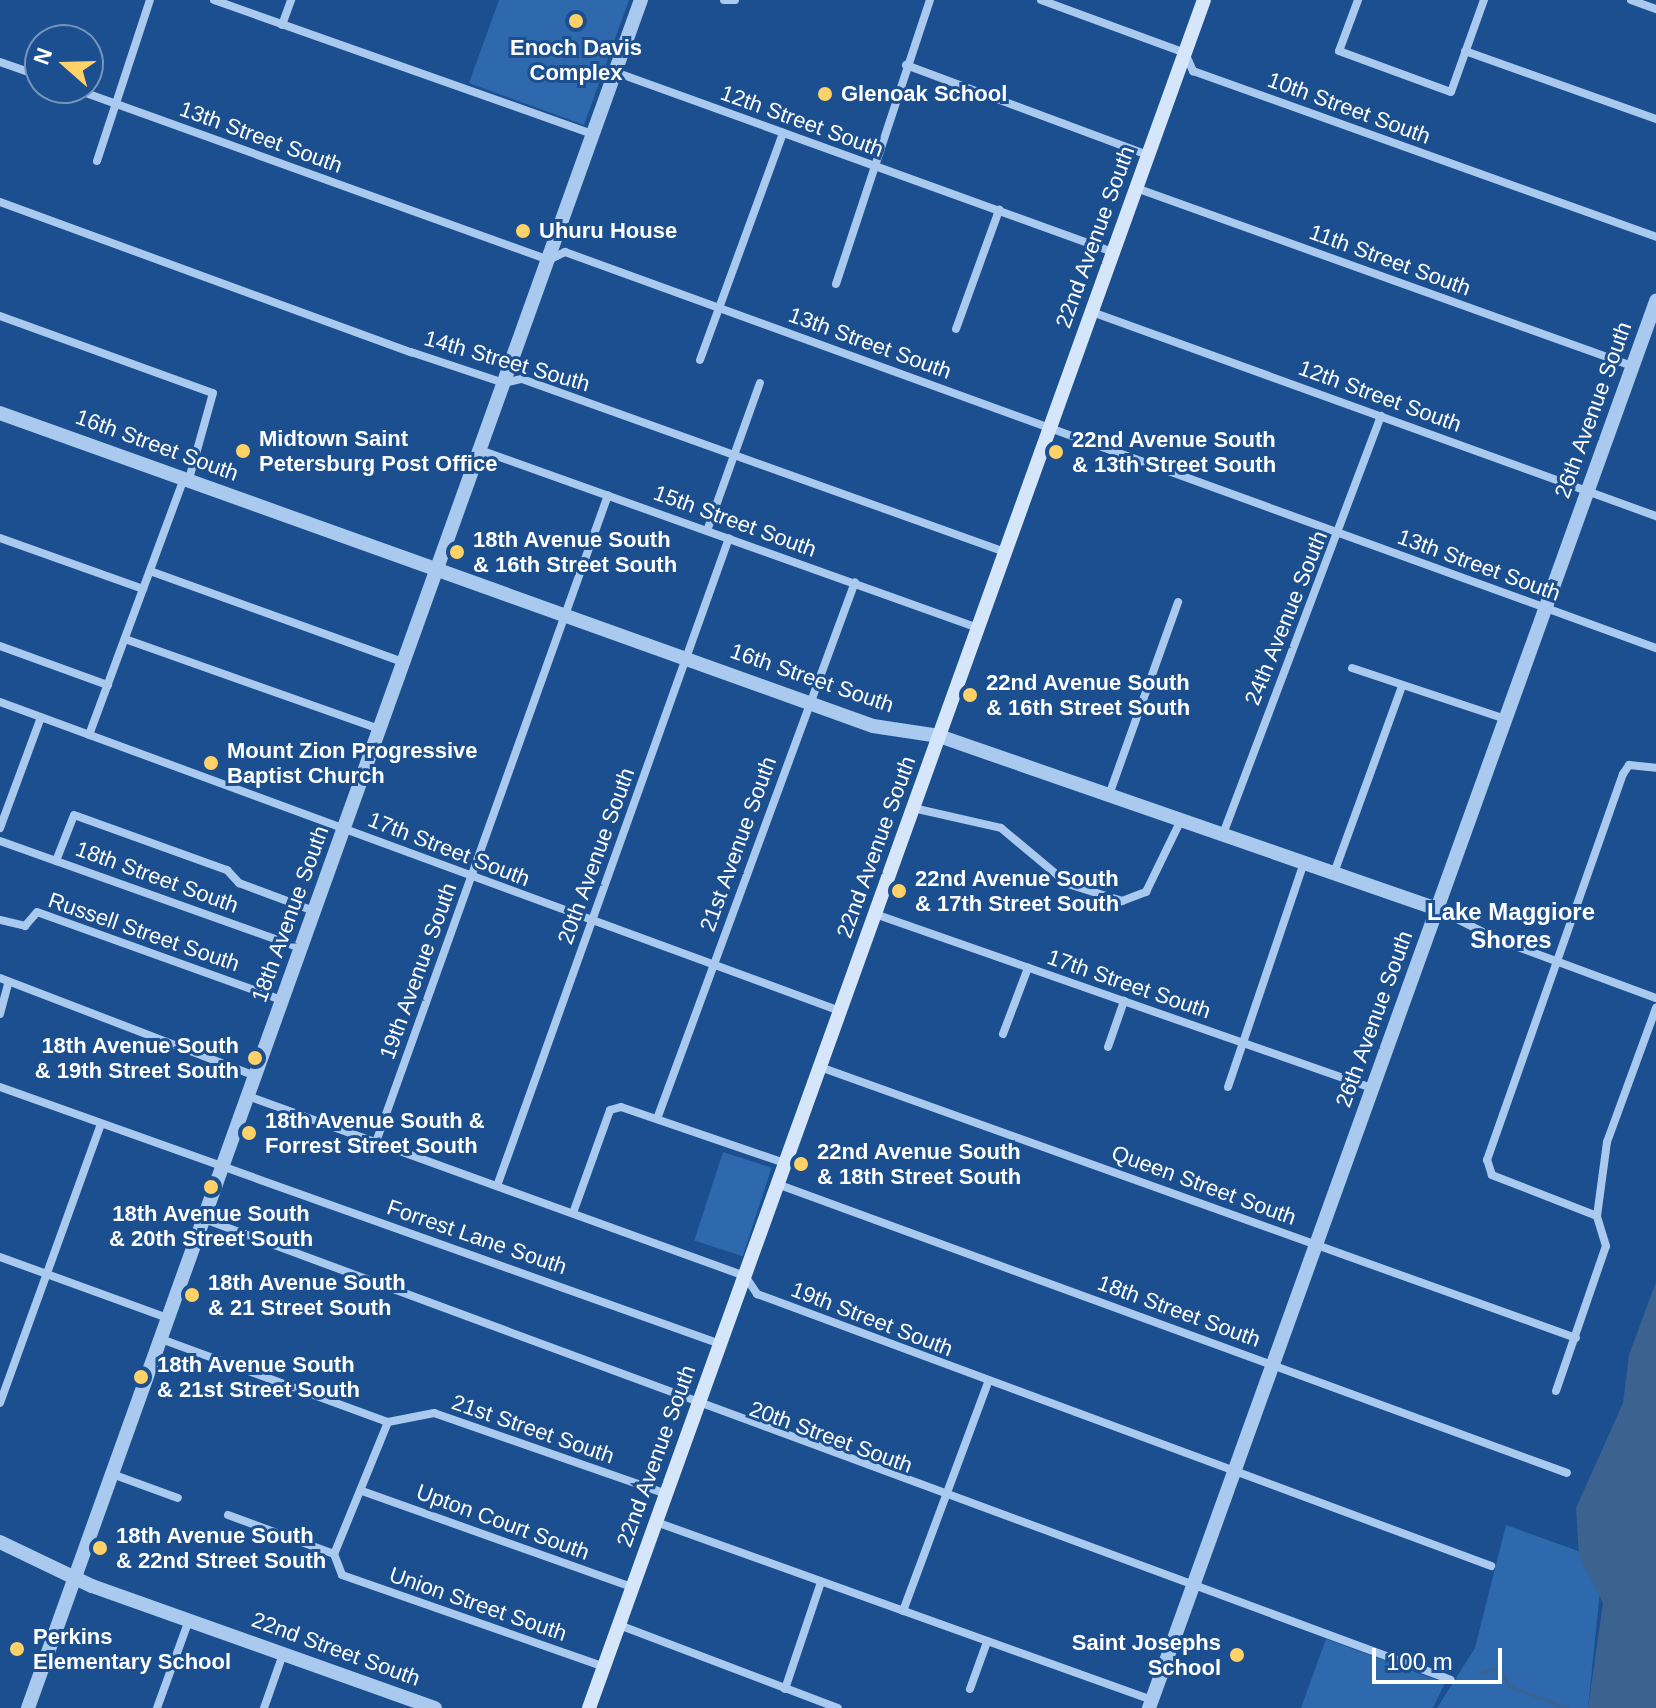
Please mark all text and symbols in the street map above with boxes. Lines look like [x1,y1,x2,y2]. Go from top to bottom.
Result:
marker: Enoch Davis Complex [567,12,585,30]
north arrow [24,24,104,104]
place label: Enoch Davis Complex [510,34,642,86]
text: N [28,45,57,68]
street label: 10th Street South [1264,66,1434,150]
street label: 12th Street South [717,79,887,163]
place label: Glenoak School [841,81,1007,107]
marker: Glenoak School [816,85,834,103]
street label: 13th Street South [176,95,346,179]
street label: 22nd Avenue South [1050,142,1140,332]
place label: Uhuru House [539,218,677,244]
street label: 11th Street South [1306,219,1474,301]
marker: Uhuru House [514,222,532,240]
street label: 13th Street South [785,301,955,385]
street label: 26th Avenue South [1549,318,1637,502]
street label: 14th Street South [421,325,593,397]
street label: 12th Street South [1295,354,1465,438]
street label: 16th Street South [72,403,242,487]
place label: Midtown Saint Petersburg Post Office [259,425,497,476]
place label: 22nd Avenue South & 13th Street South [1072,426,1277,478]
marker: Midtown Saint Petersburg Post Office [234,442,252,460]
marker: 22nd Avenue South & 13th Street South [1047,443,1065,461]
street label: 15th Street South [650,479,820,563]
street label: 13th Street South [1394,523,1564,607]
place label: 18th Avenue South & 16th Street South [473,526,677,578]
street label: 24th Avenue South [1239,526,1333,710]
marker: 18th Avenue South & 16th Street South [448,543,466,561]
street label: 16th Street South [727,638,897,718]
place label: 22nd Avenue South & 16th Street South [986,669,1191,720]
marker: 22nd Avenue South & 16th Street South [961,686,979,704]
place label: Mount Zion Progressive Baptist Church [227,737,478,788]
street label: 21st Avenue South [694,752,782,936]
street label: 22nd Avenue South [831,752,921,942]
marker: Mount Zion Progressive Baptist Church [202,754,220,772]
street label: 20th Avenue South [552,764,640,948]
street label: 17th Street South [364,806,534,892]
street label: 18th Avenue South [246,822,334,1006]
street label: 18th Street South [72,835,242,919]
place label: 22nd Avenue South & 17th Street South [915,865,1120,916]
street label: 19th Avenue South [374,879,462,1063]
marker: 22nd Avenue South & 17th Street South [890,882,908,900]
street label: Russell Street South [45,887,243,977]
district label: Lake Maggiore Shores [1427,898,1595,954]
street label: 26th Avenue South [1330,927,1418,1111]
street label: 17th Street South [1044,944,1214,1024]
place label: 18th Avenue South & 19th Street South [35,1032,239,1084]
marker: 18th Avenue South & 19th Street South [246,1049,264,1067]
place label: 18th Avenue South & Forrest Street South [265,1107,485,1158]
marker: 18th Avenue South & Forrest Street South [240,1124,258,1142]
place label: 22nd Avenue South & 18th Street South [817,1138,1022,1190]
street label: Queen Street South [1108,1139,1300,1231]
marker: 22nd Avenue South & 18th Street South [792,1155,810,1173]
marker: 18th Avenue South & 20th Street South [202,1178,220,1196]
street label: Forrest Lane South [384,1194,570,1280]
place label: 18th Avenue South & 20th Street South [109,1200,313,1252]
place label: 18th Avenue South & 21 Street South [208,1269,406,1320]
street label: 18th Street South [1094,1269,1264,1353]
street label: 19th Street South [787,1276,957,1362]
marker: 18th Avenue South & 21 Street South [183,1286,201,1304]
place label: 18th Avenue South & 21st Street South [157,1351,360,1402]
street label: 22nd Avenue South [611,1361,701,1551]
marker: 18th Avenue South & 21st Street South [132,1368,150,1386]
street label: 21st Street South [448,1389,618,1469]
street label: 20th Street South [746,1395,916,1479]
street label: Upton Court South [413,1478,593,1566]
place label: 18th Avenue South & 22nd Street South [116,1522,326,1574]
marker: 18th Avenue South & 22nd Street South [91,1539,109,1557]
street label: Union Street South [386,1561,570,1647]
street label: 22nd Street South [248,1606,424,1692]
place label: Perkins Elementary School [33,1623,231,1674]
place label: Saint Josephs School [1072,1629,1221,1680]
scale bar [1376,1632,1506,1682]
marker: Perkins Elementary School [8,1640,26,1658]
marker: Saint Josephs School [1228,1646,1246,1664]
text: 100 m [1386,1648,1453,1675]

